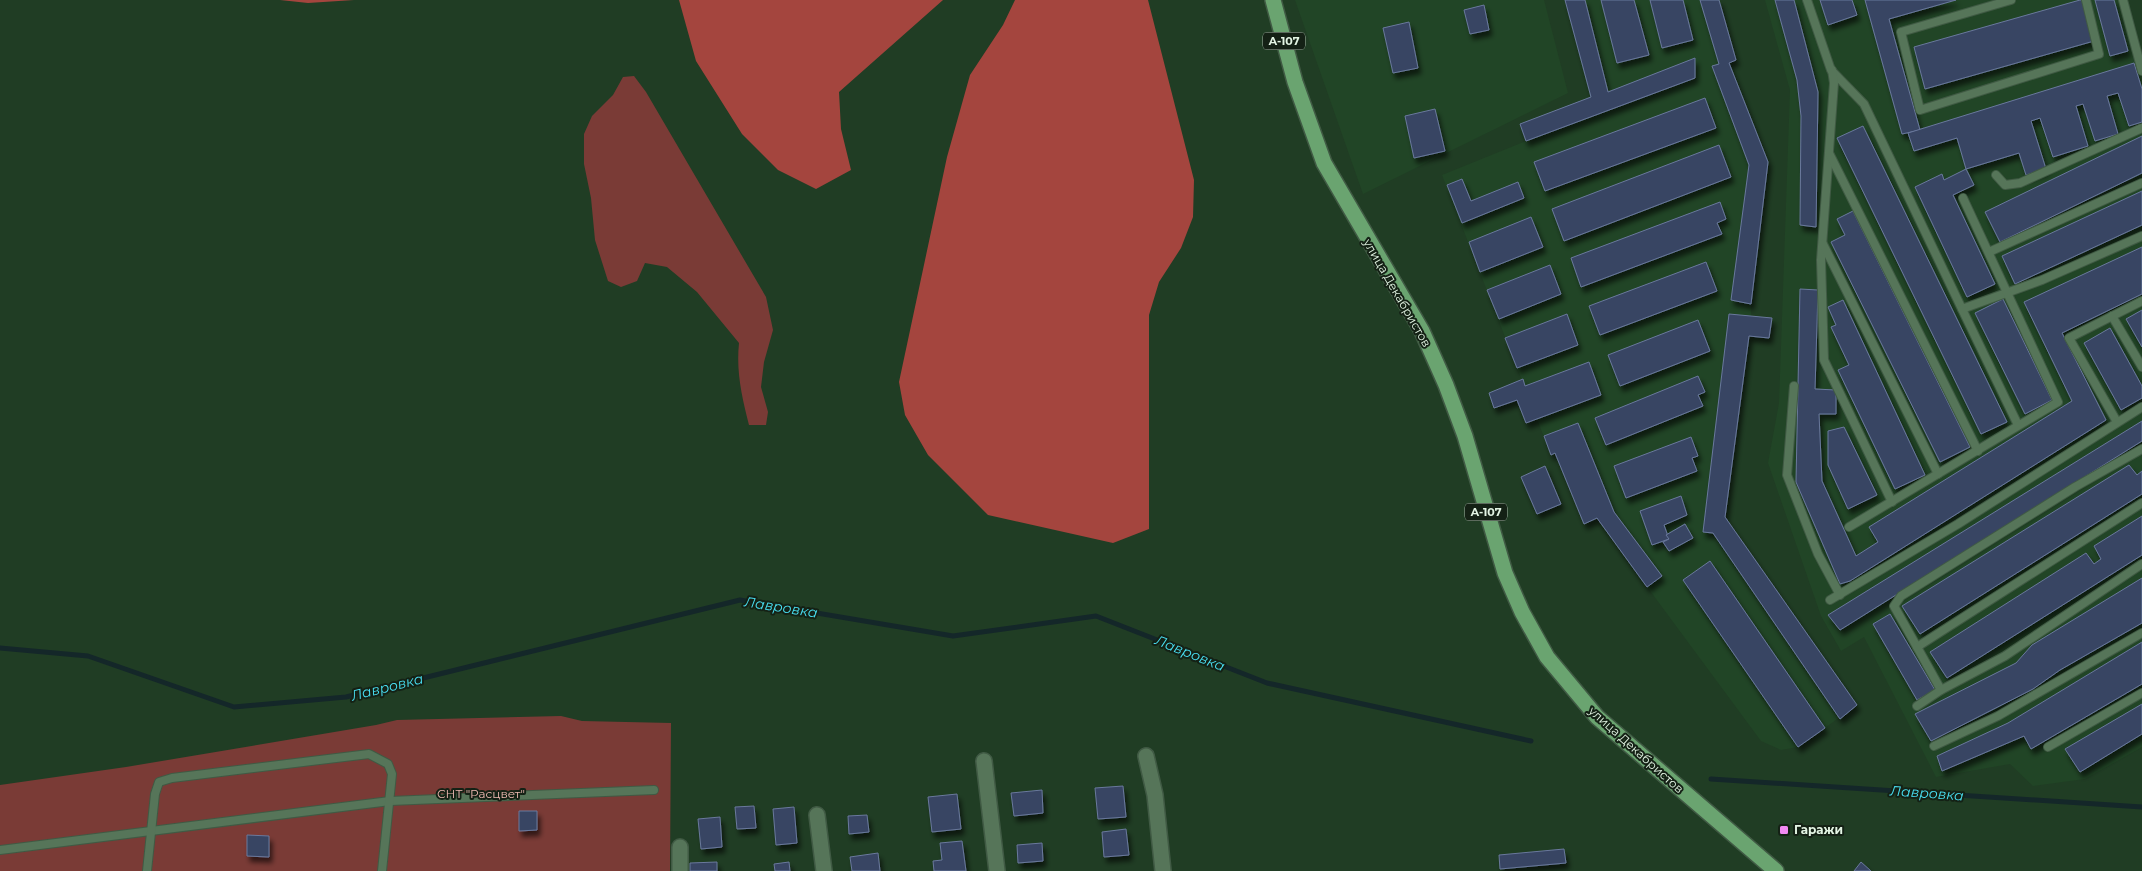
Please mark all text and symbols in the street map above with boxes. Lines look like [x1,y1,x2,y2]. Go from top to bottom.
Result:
road number: А-107 [1263,32,1305,49]
street label: улица Декабристов [1360,235,1435,350]
road number: А-107 [1465,504,1507,520]
water label: Лавровка [742,592,819,622]
water label: Лавровка [1151,630,1228,675]
water label: Лавровка [348,669,425,705]
street label: улица Декабристов [1585,702,1687,796]
water label: Лавровка [1889,781,1964,805]
park label: СНТ "Расцвет" [437,786,525,801]
place label: Гаражи [1794,822,1843,837]
marker: Гаражи [1778,824,1790,836]

